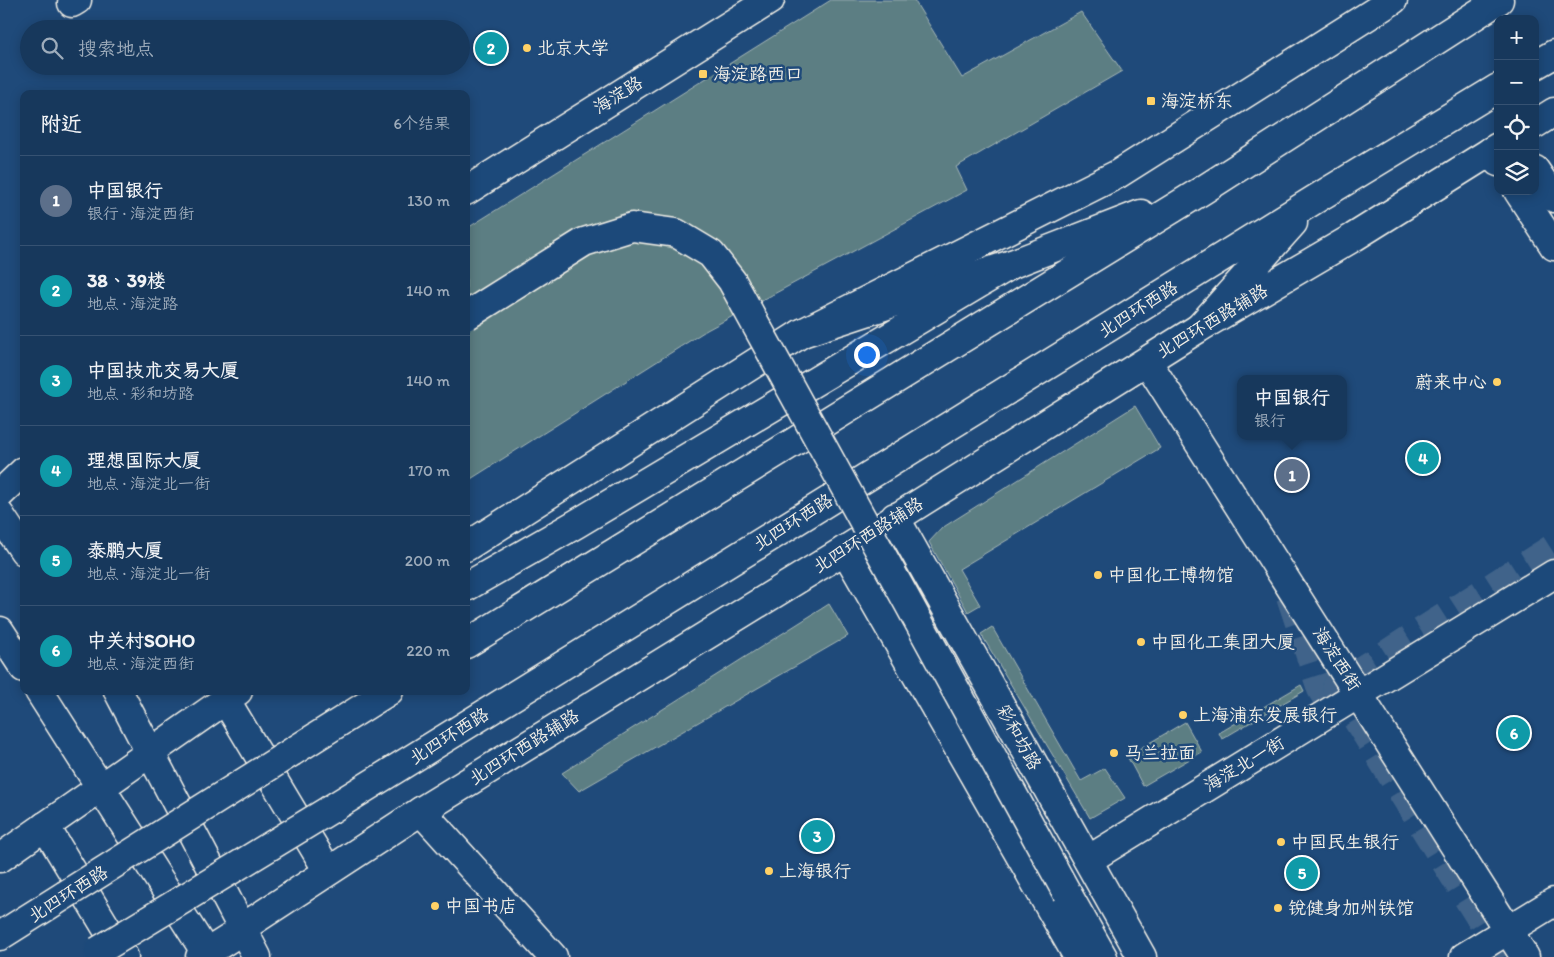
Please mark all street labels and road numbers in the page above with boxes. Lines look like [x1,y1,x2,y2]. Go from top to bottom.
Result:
street label: 海淀路 [589,71,647,119]
street label: 北四环西路 [1094,276,1182,342]
street label: 北四环西路辅路 [1152,279,1272,363]
street label: 北四环西路 [749,489,837,555]
street label: 北四环西路辅路 [809,492,927,578]
street label: 海淀西街 [1308,623,1366,695]
street label: 彩和坊路 [992,700,1046,774]
street label: 北四环西路 [405,703,493,769]
street label: 北四环西路辅路 [465,704,583,790]
street label: 海淀北一街 [1200,731,1288,797]
street label: 北四环西路 [24,861,112,927]

